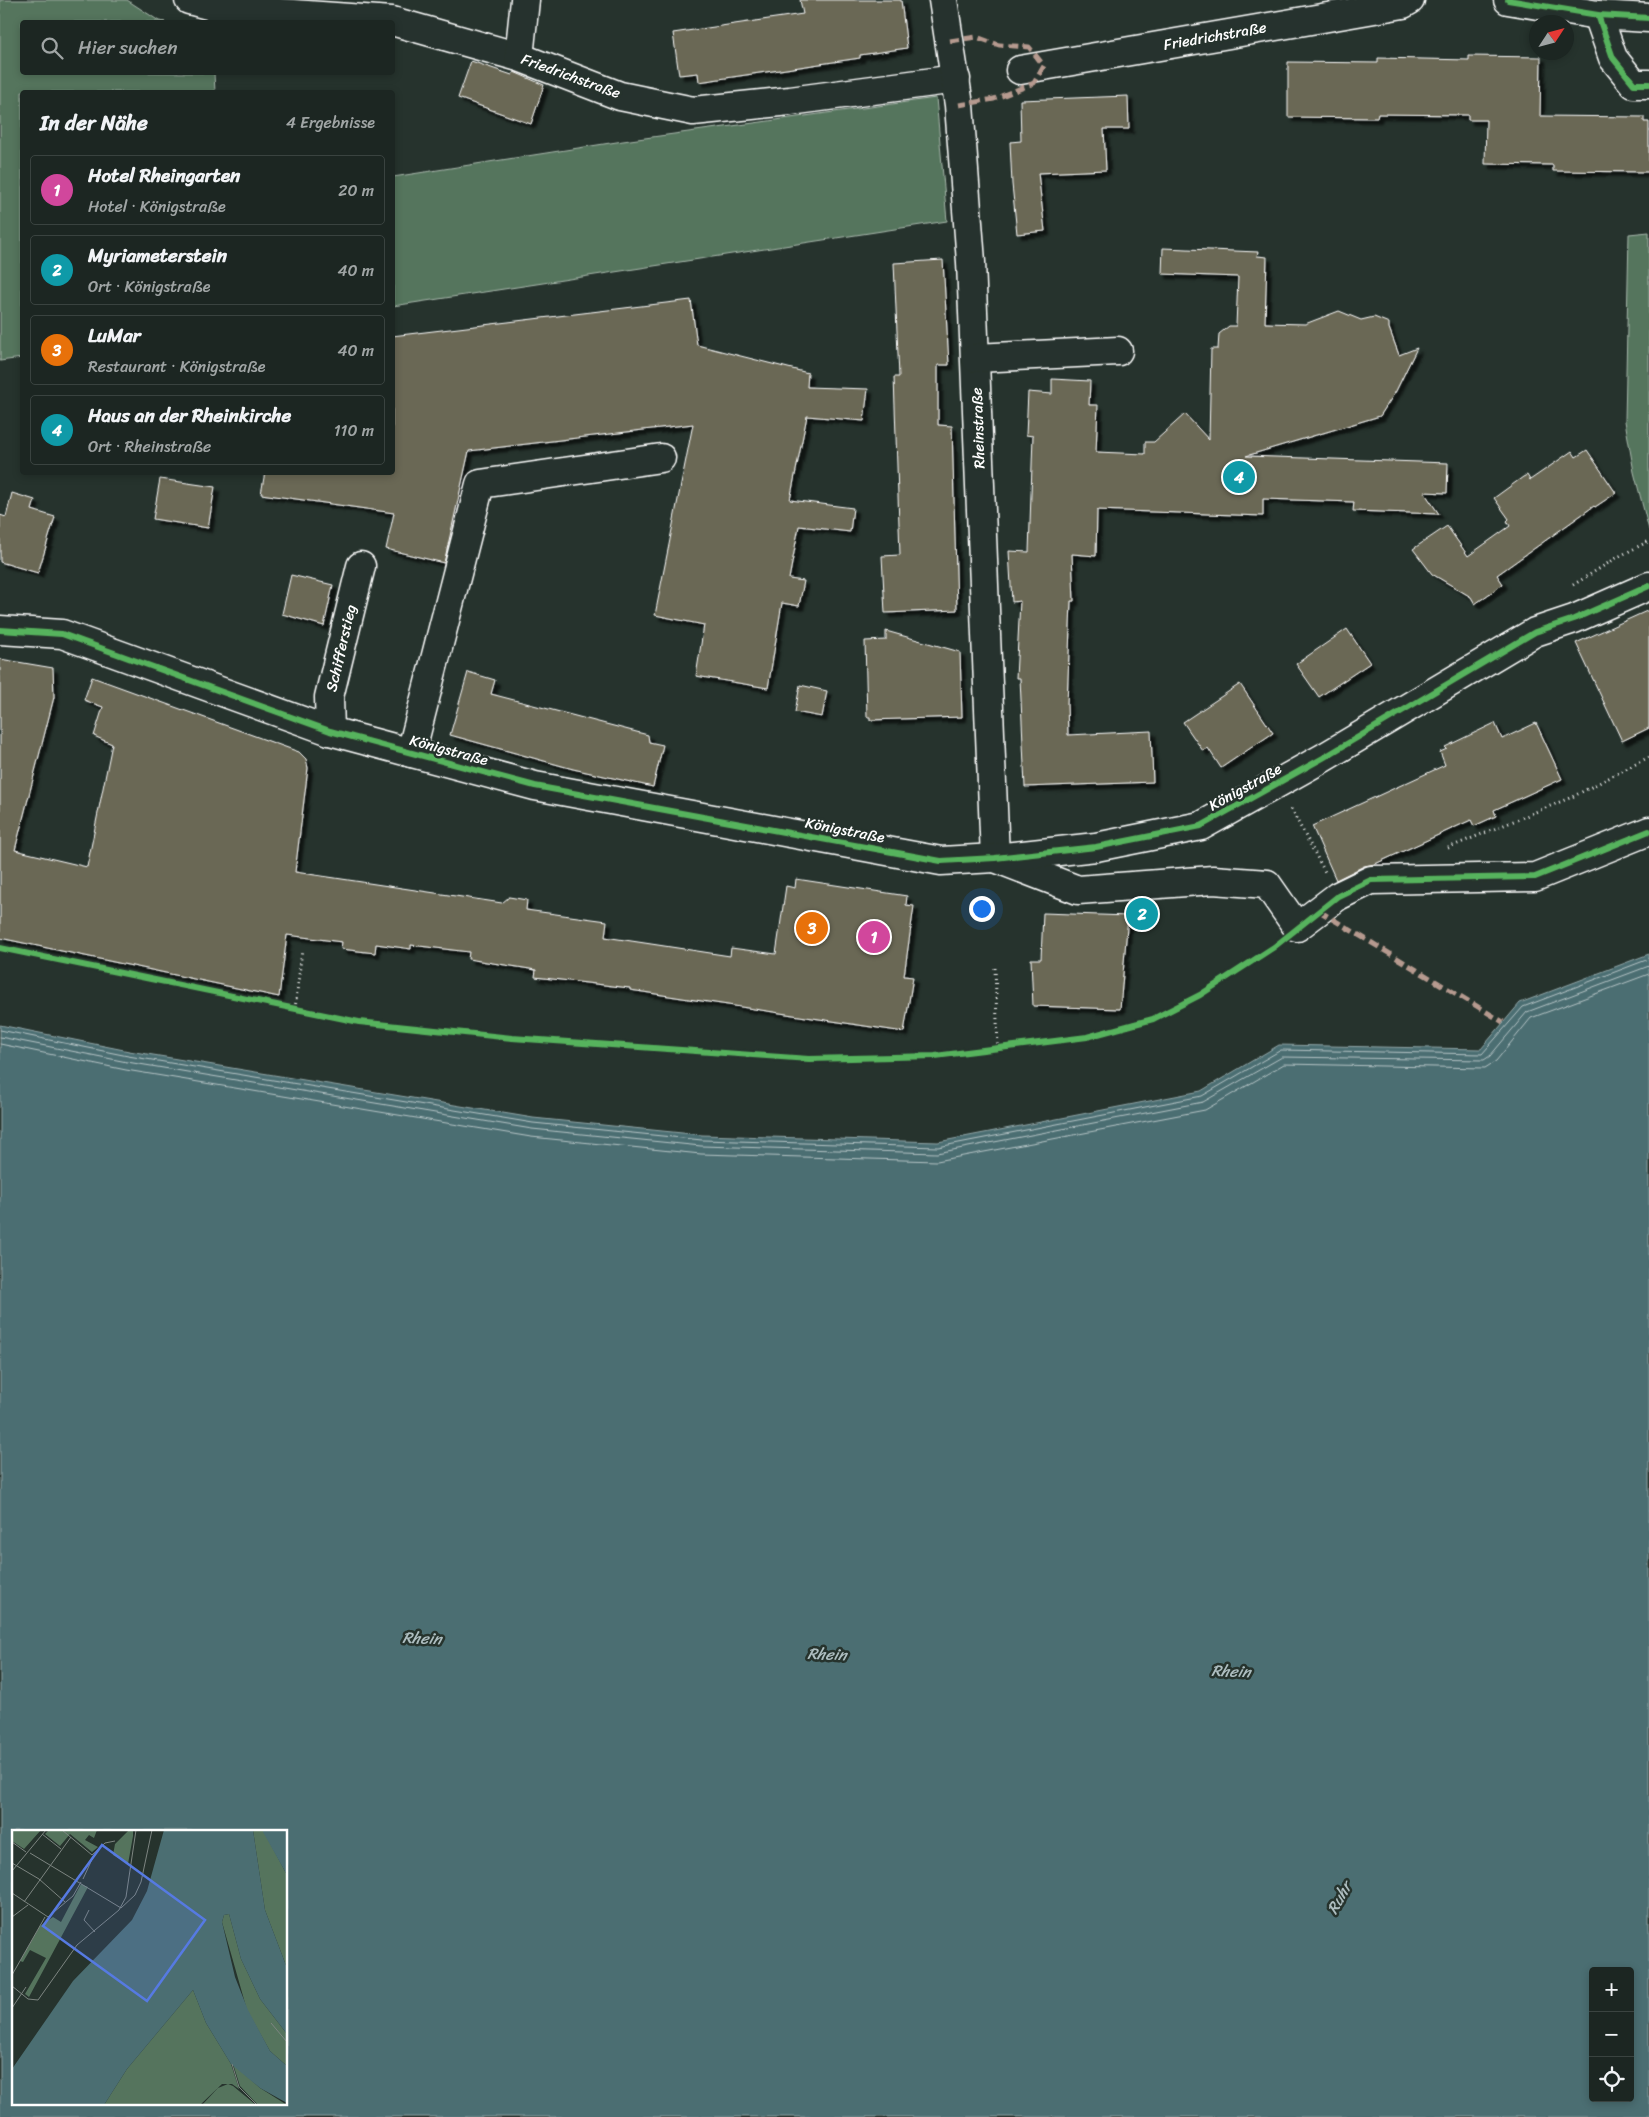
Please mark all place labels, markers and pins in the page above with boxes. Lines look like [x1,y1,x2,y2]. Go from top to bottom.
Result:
pin: 4 [1223,458,1255,496]
pin: 2 [1126,895,1158,933]
pin: 3 [796,909,828,947]
pin: 1 [858,918,890,956]

